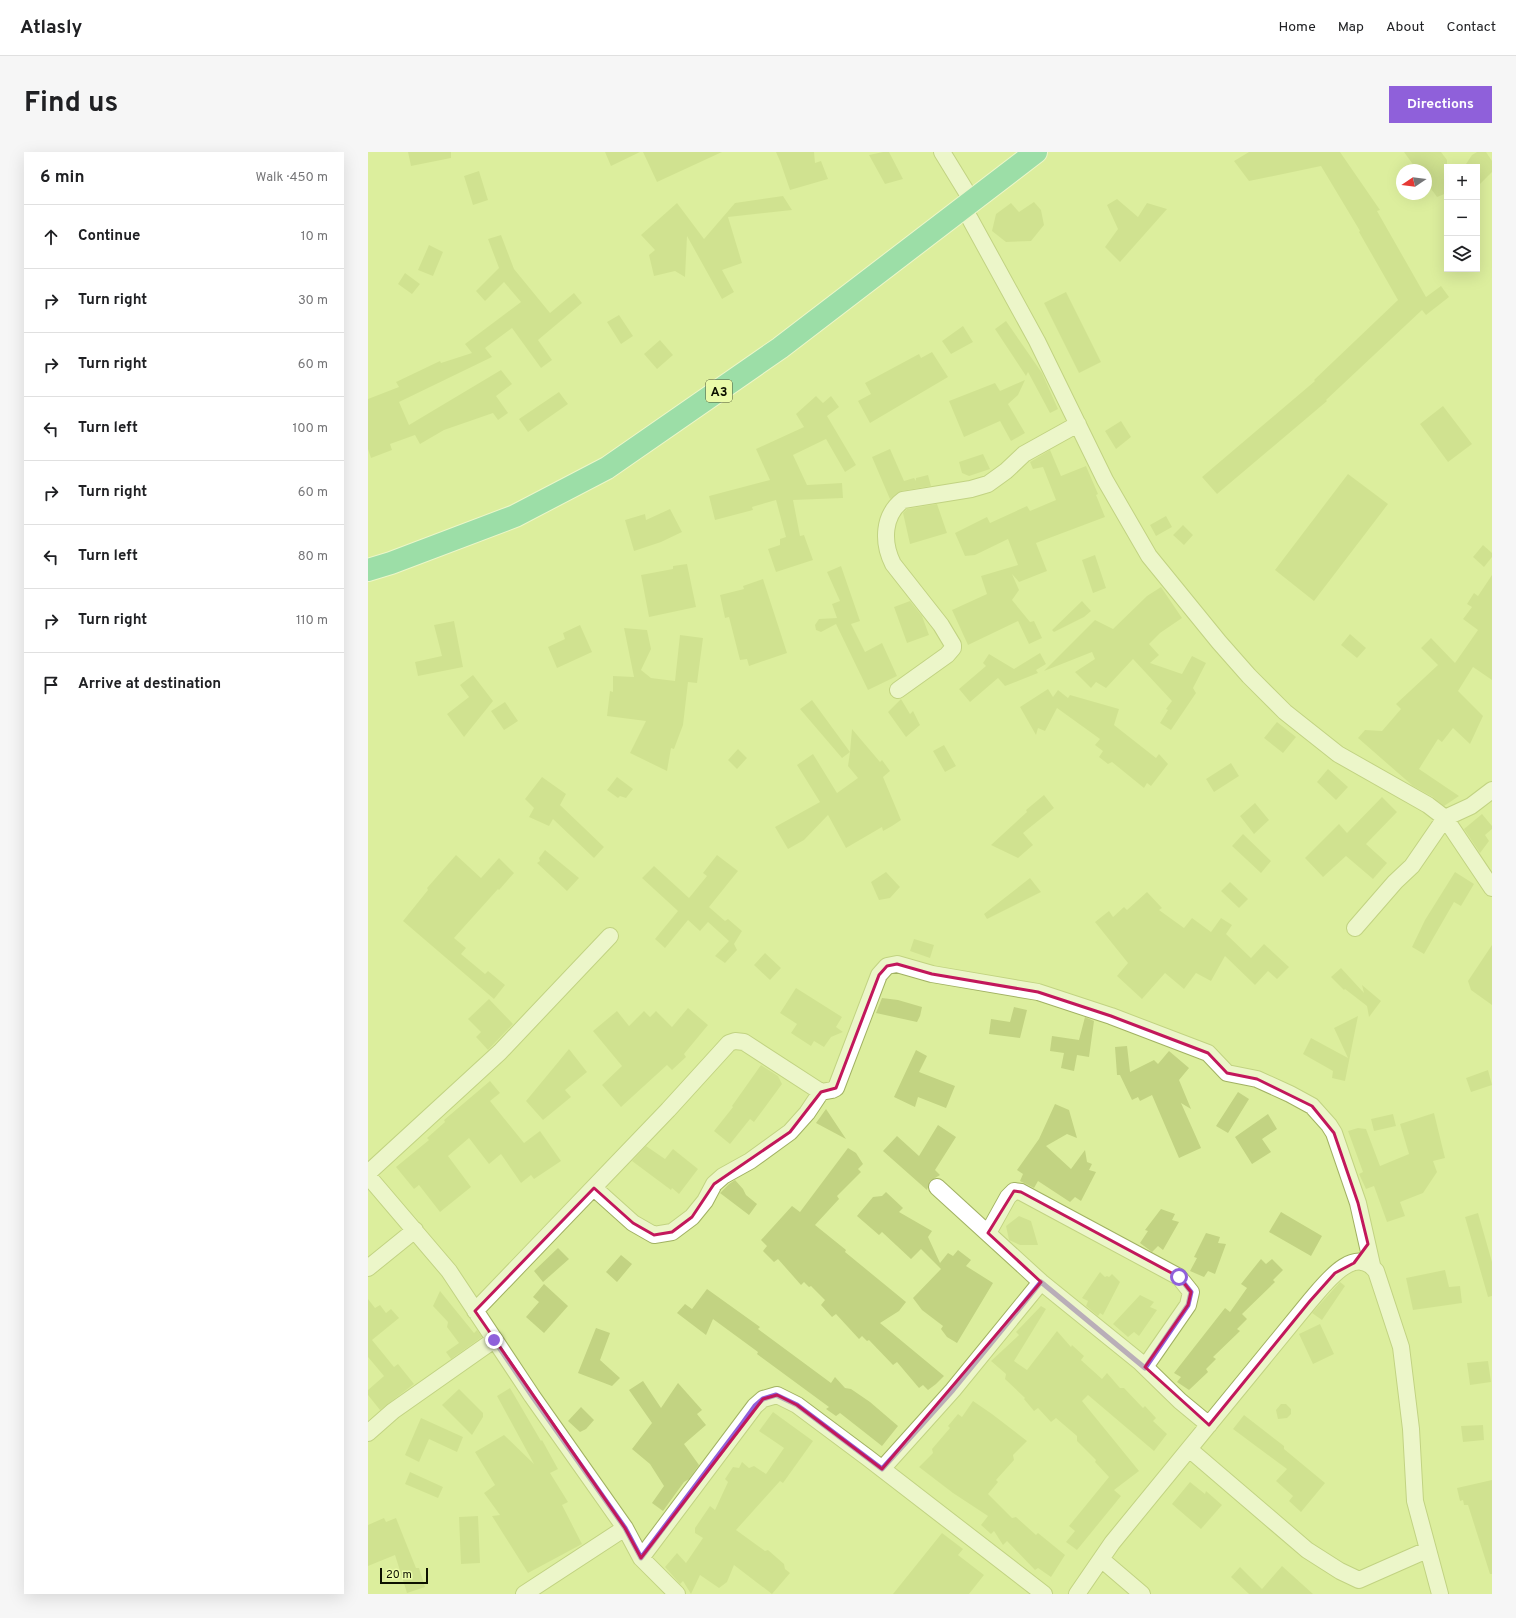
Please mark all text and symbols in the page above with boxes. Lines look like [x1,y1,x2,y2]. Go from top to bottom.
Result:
text: Atlasly [20,16,82,40]
text: Home [1279,19,1316,36]
text: Map [1338,19,1364,36]
text: About [1386,19,1425,36]
text: Contact [1447,19,1496,36]
text: Find us [24,86,118,122]
button: Directions [1389,86,1492,123]
north arrow [1396,164,1432,200]
map controls [1444,164,1480,272]
button: + [1444,164,1480,200]
text: 6 min [40,167,84,189]
text: Walk · 450 m [256,170,328,186]
button: − [1444,200,1480,236]
icon: ahead [40,226,62,248]
text: Continue [78,227,140,246]
text: 10 m [301,229,328,245]
button: layers [1444,236,1480,272]
icon: right [40,290,62,312]
text: Turn right [78,291,147,310]
text: 30 m [298,293,328,309]
icon: right [40,354,62,376]
text: Turn right [78,355,147,374]
text: 60 m [298,357,328,373]
road number: A3 [706,380,732,402]
icon: left [40,418,62,440]
text: Turn left [78,419,138,438]
text: 100 m [292,421,328,437]
icon: right [40,482,62,504]
text: Turn right [78,483,147,502]
text: 60 m [298,485,328,501]
icon: left [40,546,62,568]
text: Turn left [78,547,138,566]
text: 80 m [298,549,328,565]
icon: right [40,610,62,632]
text: Turn right [78,611,147,630]
text: 110 m [296,613,328,629]
icon: arrive [40,674,62,696]
text: Arrive at destination [78,675,221,694]
route start [1170,1268,1188,1286]
route end [485,1331,503,1349]
scale bar [380,1566,428,1585]
text: 20 m [386,1568,412,1582]

